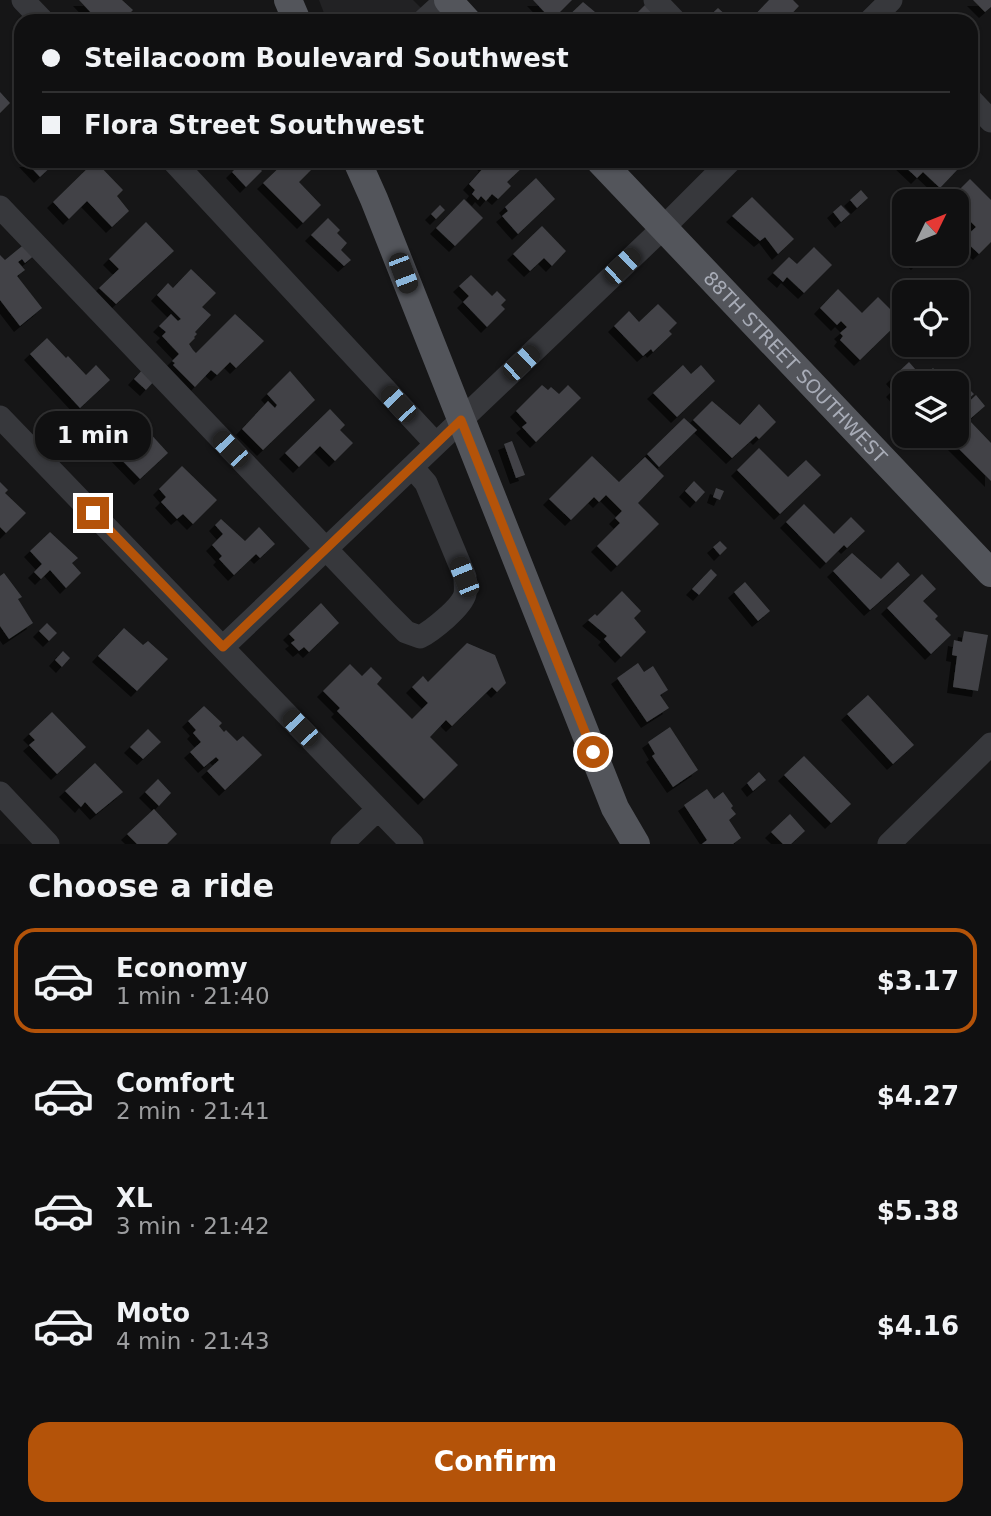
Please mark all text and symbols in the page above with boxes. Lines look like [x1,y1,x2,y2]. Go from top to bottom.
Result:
text: Steilacoom Boulevard Southwest [84,43,569,73]
text: Flora Street Southwest [84,110,424,140]
north arrow [892,189,970,266]
map controls [892,189,969,448]
car [600,244,645,288]
car [386,250,421,296]
street label: 88TH STREET SOUTHWEST [699,267,892,468]
button: locate [892,280,969,357]
car [499,341,544,385]
button: layers [892,371,969,448]
car [376,381,421,427]
callout: 1 min [35,412,151,461]
text: 1 min [57,422,129,448]
car [208,427,253,471]
route end [77,497,109,529]
car [447,554,482,600]
car [278,706,323,750]
route start [577,736,609,768]
text: Choose a ride [28,867,274,905]
icon: car [32,949,95,1012]
text: Economy [116,953,247,983]
text: $3.17 [877,966,959,996]
text: 1 min · 21:40 [116,983,270,1009]
icon: car [32,1064,95,1127]
text: Comfort [116,1068,234,1098]
text: $4.27 [877,1081,959,1111]
text: 2 min · 21:41 [116,1098,270,1124]
icon: car [32,1179,95,1242]
text: XL [116,1183,153,1213]
text: $5.38 [877,1196,959,1226]
text: 3 min · 21:42 [116,1213,270,1239]
icon: car [32,1294,95,1357]
text: Moto [116,1298,190,1328]
text: $4.16 [877,1311,959,1341]
text: 4 min · 21:43 [116,1328,270,1354]
button: Confirm [28,1422,963,1502]

